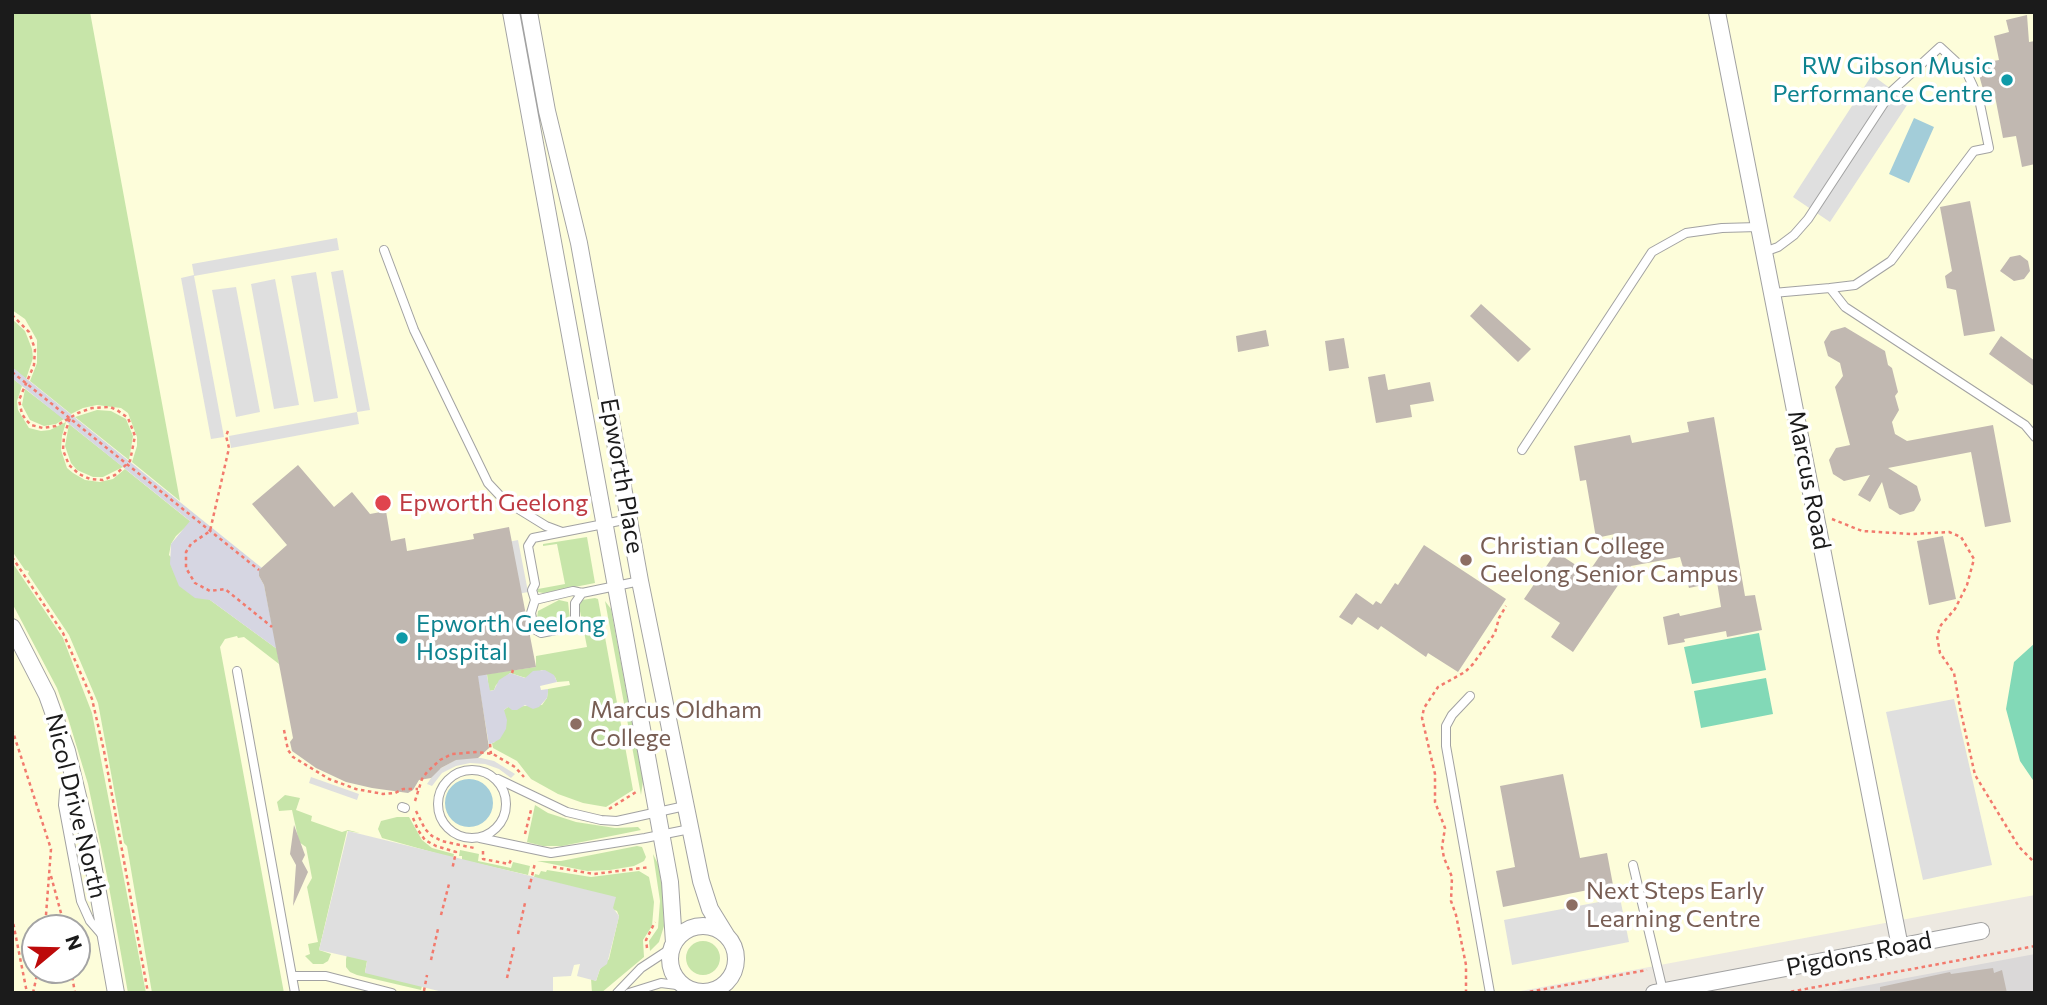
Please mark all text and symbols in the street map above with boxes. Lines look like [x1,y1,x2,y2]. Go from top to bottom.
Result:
place label: RW Gibson Music Performance Centre [1772,52,1993,108]
marker: RW Gibson Music Performance Centre [1999,72,2015,88]
street label: Epworth Place [594,396,650,556]
street label: Marcus Road [1781,408,1837,552]
place label: Epworth Geelong [399,489,588,517]
marker: Epworth Geelong [373,493,393,513]
place label: Christian College Geelong Senior Campus [1480,532,1738,588]
marker: Christian College Geelong Senior Campus [1458,552,1474,568]
place label: Epworth Geelong Hospital [416,610,605,666]
marker: Epworth Geelong Hospital [394,630,410,646]
place label: Marcus Oldham College [590,696,762,752]
street label: Nicol Drive North [39,711,113,901]
marker: Marcus Oldham College [568,716,584,732]
place label: Next Steps Early Learning Centre [1586,877,1764,933]
marker: Next Steps Early Learning Centre [1564,897,1580,913]
north arrow [21,914,91,984]
street label: Pigdons Road [1784,926,1934,982]
text: N [61,932,88,953]

